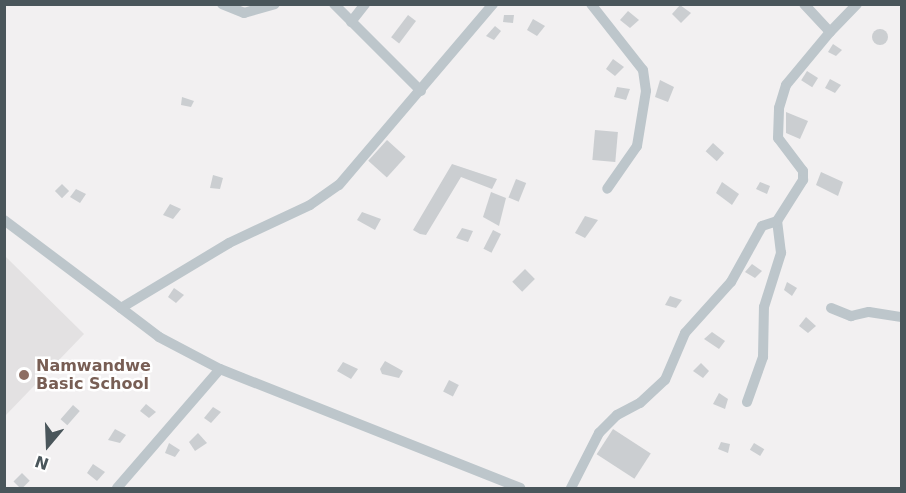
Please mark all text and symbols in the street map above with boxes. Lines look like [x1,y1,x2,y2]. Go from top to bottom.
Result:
place label: Namwandwe Basic School [36,356,151,394]
marker: Namwandwe Basic School [17,368,31,382]
north arrow [18,415,78,475]
text: N [33,451,51,474]

